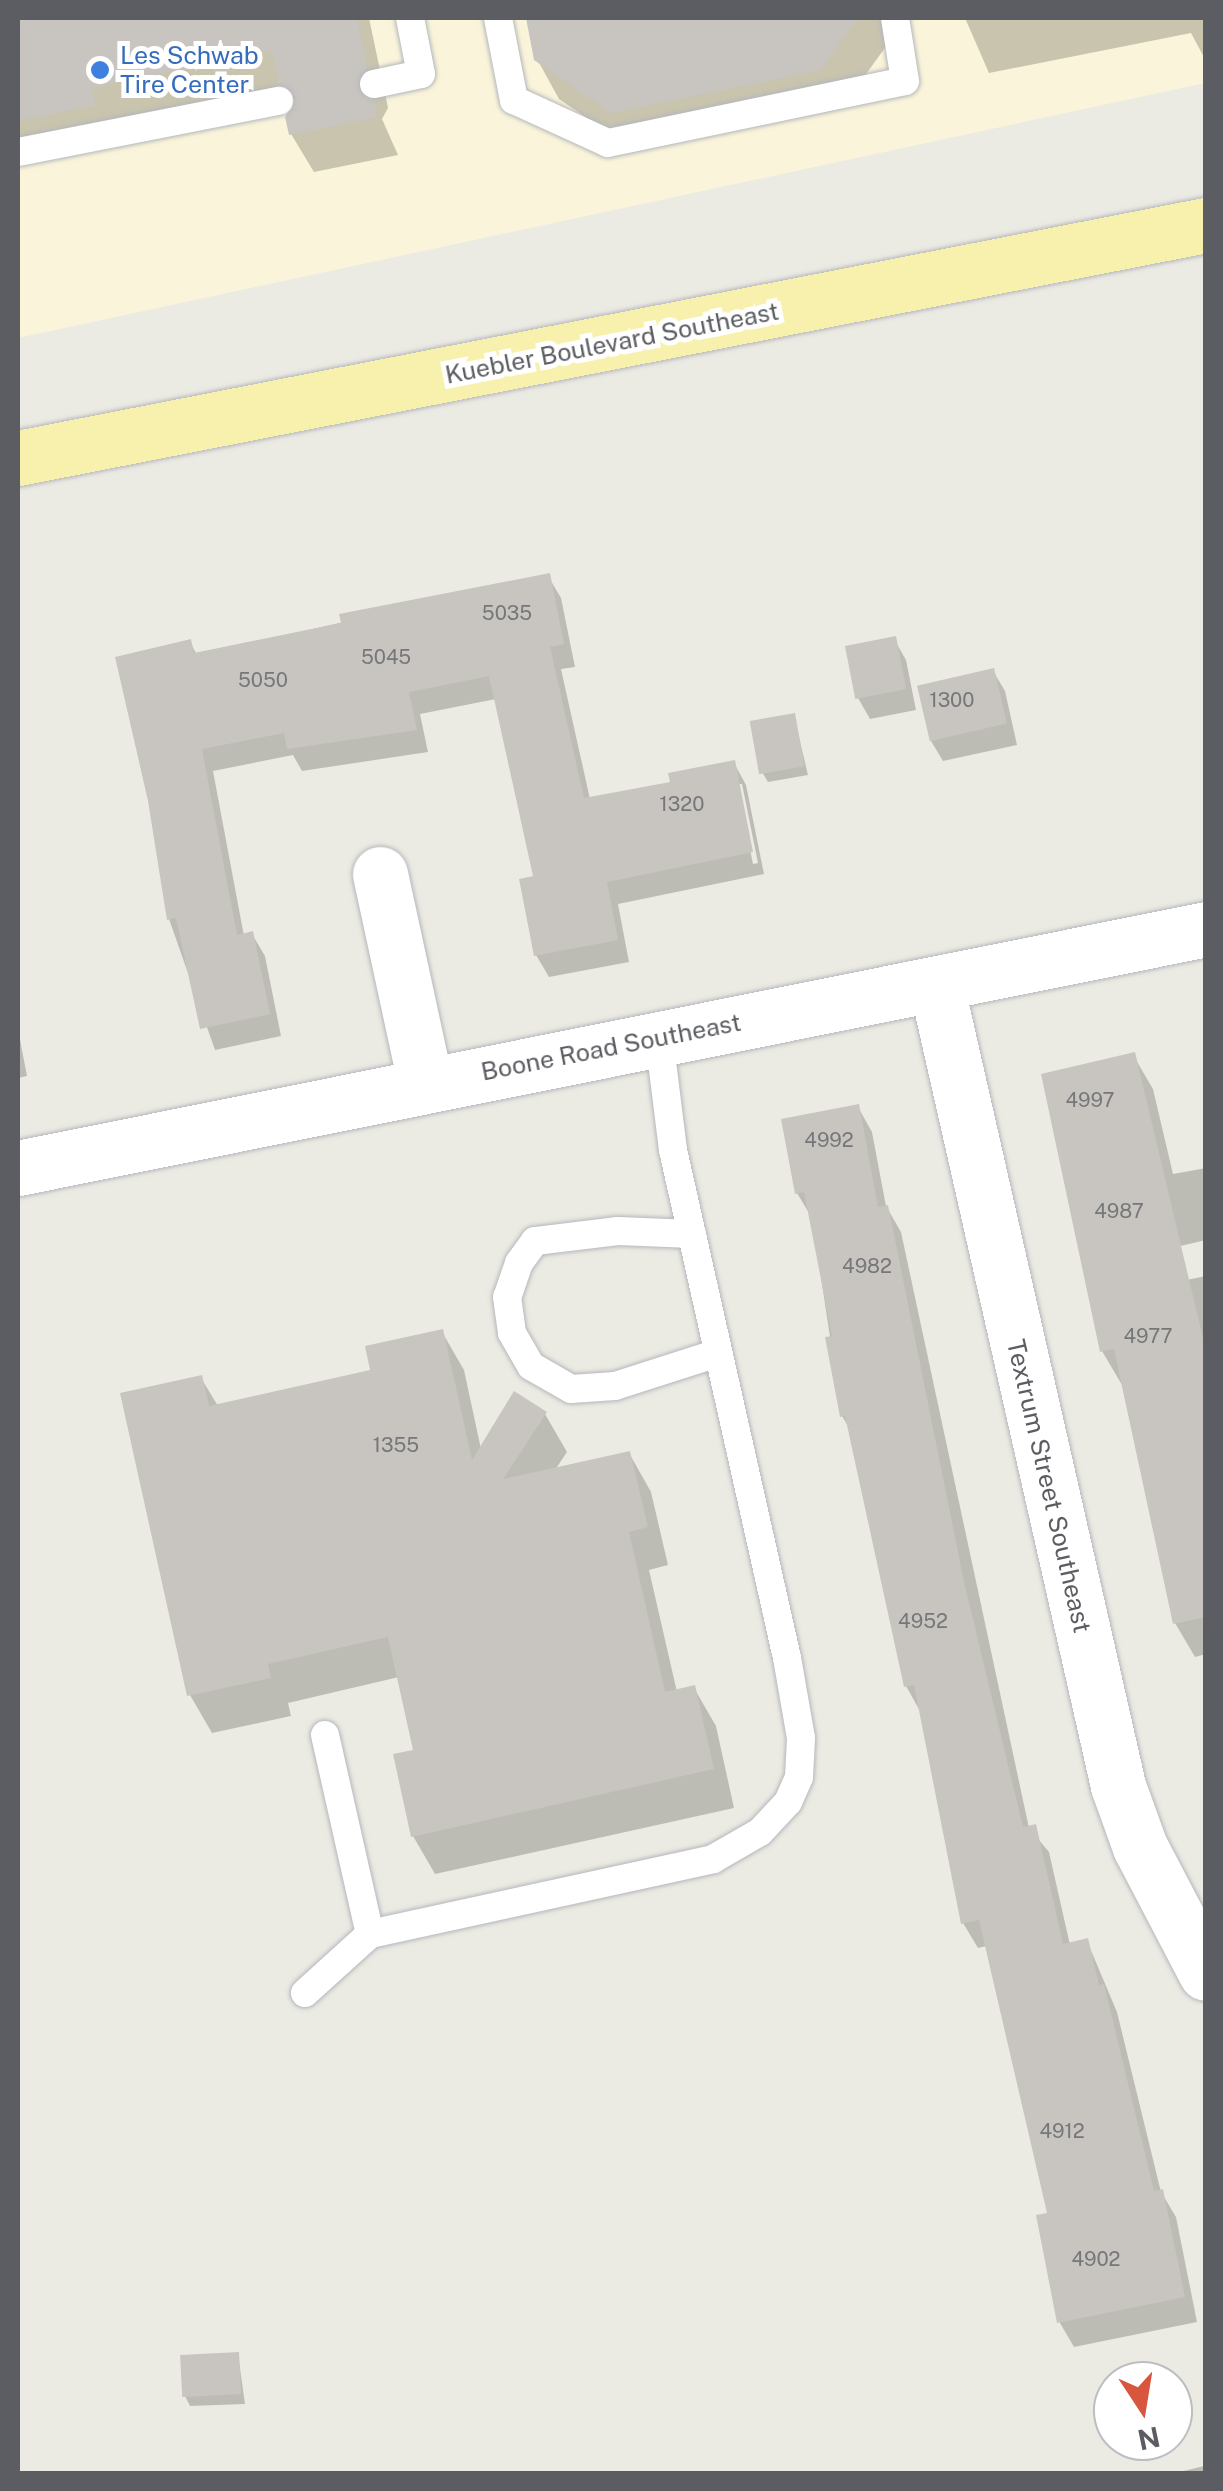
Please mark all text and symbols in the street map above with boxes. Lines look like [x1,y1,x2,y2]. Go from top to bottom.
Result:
place label: Les Schwab Tire Center [120,41,259,100]
marker: Les Schwab Tire Center [89,59,111,81]
street label: Kuebler Boulevard Southeast [443,296,781,390]
house number: 5035 [482,601,532,625]
house number: 5045 [361,645,411,669]
house number: 5050 [238,668,288,692]
house number: 1300 [930,688,974,712]
house number: 1320 [660,792,704,816]
street label: Boone Road Southeast [478,1007,744,1087]
house number: 4997 [1065,1088,1115,1112]
house number: 4992 [804,1128,854,1152]
house number: 4987 [1094,1199,1144,1223]
house number: 4982 [842,1254,892,1278]
house number: 4977 [1124,1324,1172,1348]
street label: Textrum Street Southeast [1001,1336,1097,1636]
house number: 1355 [373,1433,419,1457]
house number: 4952 [898,1609,948,1633]
house number: 4912 [1039,2119,1085,2143]
house number: 4902 [1071,2247,1121,2271]
north arrow [1093,2361,1193,2461]
text: N [1135,2420,1163,2457]

